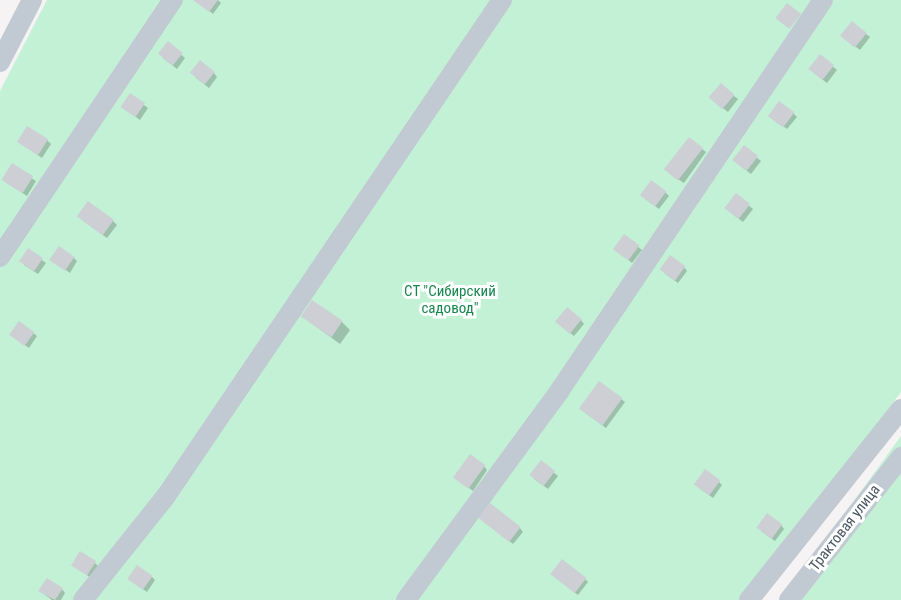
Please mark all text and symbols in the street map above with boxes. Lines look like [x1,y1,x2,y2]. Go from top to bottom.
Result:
park label: СТ "Сибирский садовод" [404,282,496,317]
street label: Трактовая улица [806,481,884,575]

